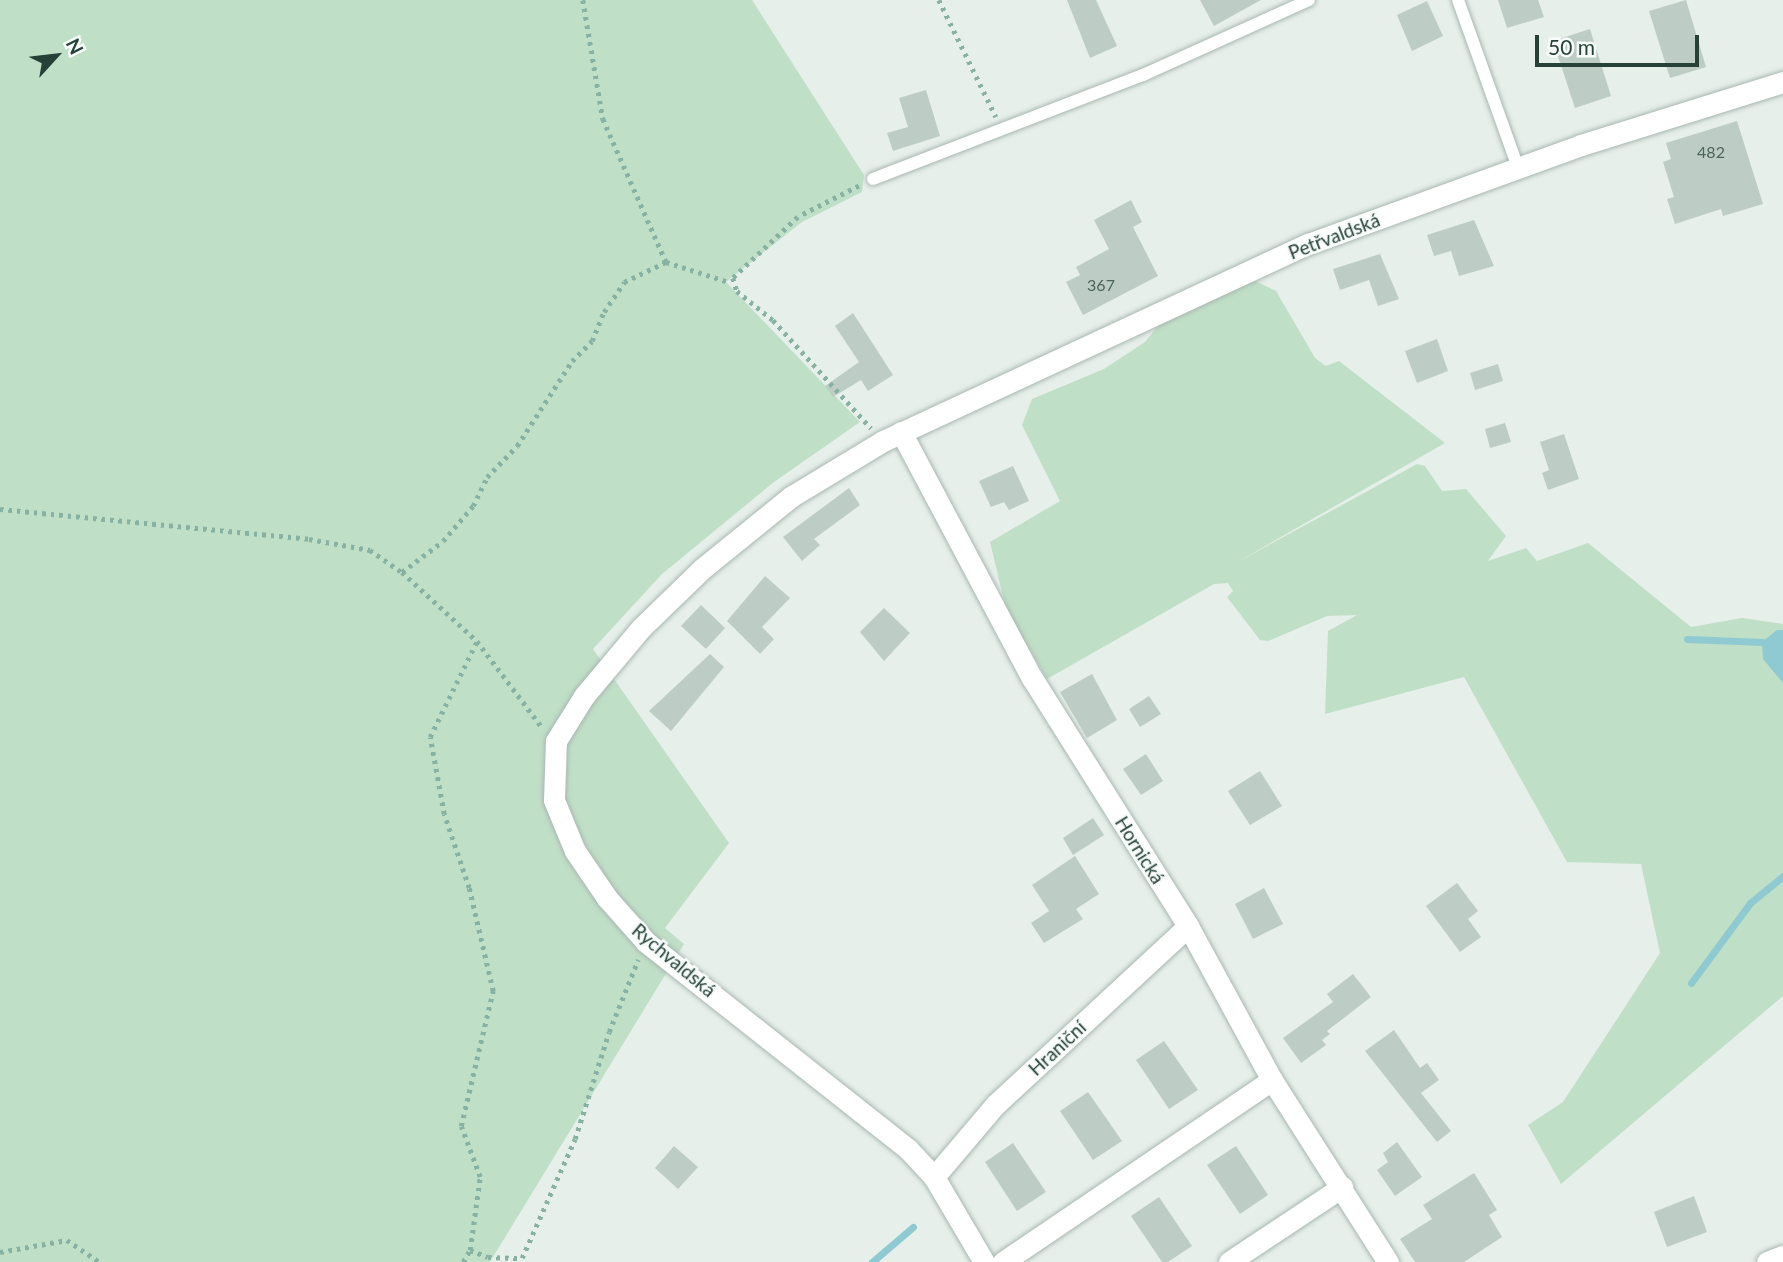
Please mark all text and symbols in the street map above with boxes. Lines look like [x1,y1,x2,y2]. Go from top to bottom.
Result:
north arrow [21,21,91,91]
scale bar [1538,21,1702,65]
text: N [62,34,89,58]
text: 50 m [1548,34,1595,59]
house number: 482 [1697,142,1725,162]
street label: Petřvaldská [1285,208,1383,264]
house number: 367 [1087,275,1115,295]
street label: Hornická [1110,812,1170,888]
street label: Rychvaldská [628,918,720,1002]
street label: Hraniční [1024,1016,1090,1080]

